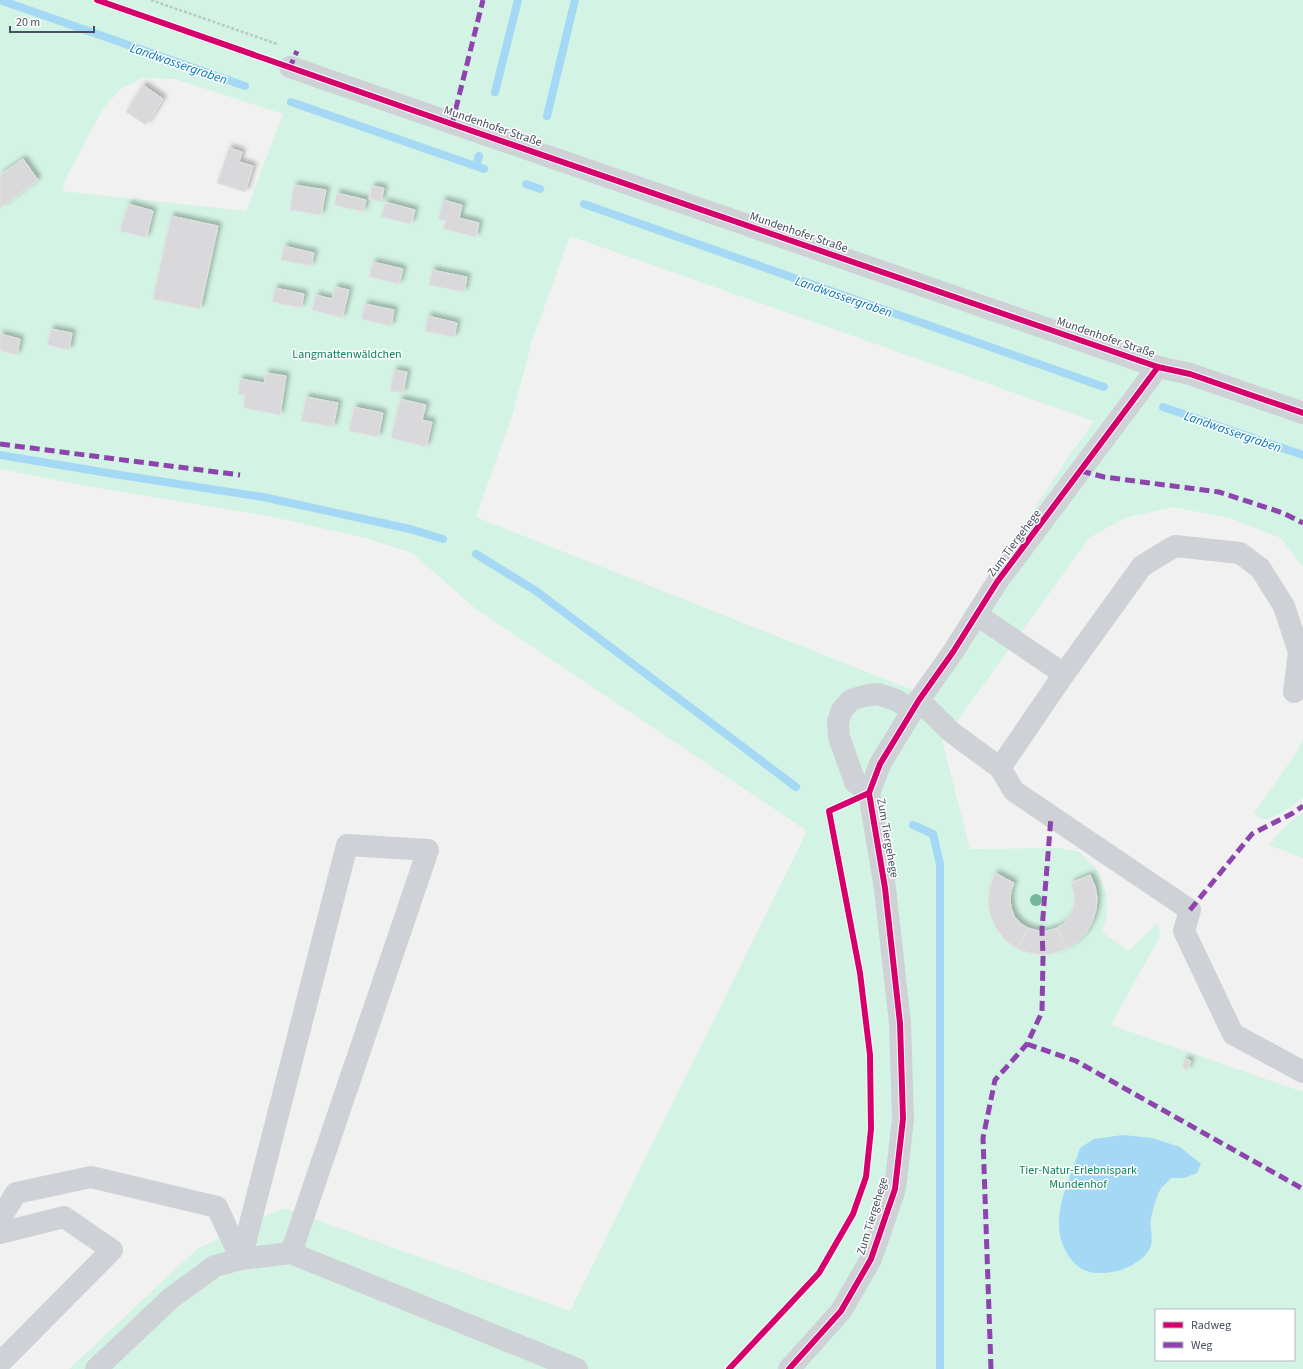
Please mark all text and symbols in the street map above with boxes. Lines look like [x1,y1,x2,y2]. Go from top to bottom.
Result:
scale bar [10,8,94,34]
text: 20 m [16,14,40,31]
water label: Landwassergraben [128,39,230,89]
street label: Mundenhofer Straße [441,102,544,151]
street label: Mundenhofer Straße [747,208,850,257]
water label: Landwassergraben [793,272,895,322]
street label: Mundenhofer Straße [1054,313,1157,362]
park label: Langmattenwäldchen [292,346,402,363]
water label: Landwassergraben [1182,407,1284,457]
street label: Zum Tiergehege [983,506,1045,581]
street label: Zum Tiergehege [872,797,903,879]
park label: Tier-Natur-Erlebnispark Mundenhof [1019,1162,1137,1193]
street label: Zum Tiergehege [853,1175,892,1257]
legend [1155,1309,1295,1361]
text: Radweg [1191,1317,1231,1334]
text: Weg [1191,1337,1212,1354]

